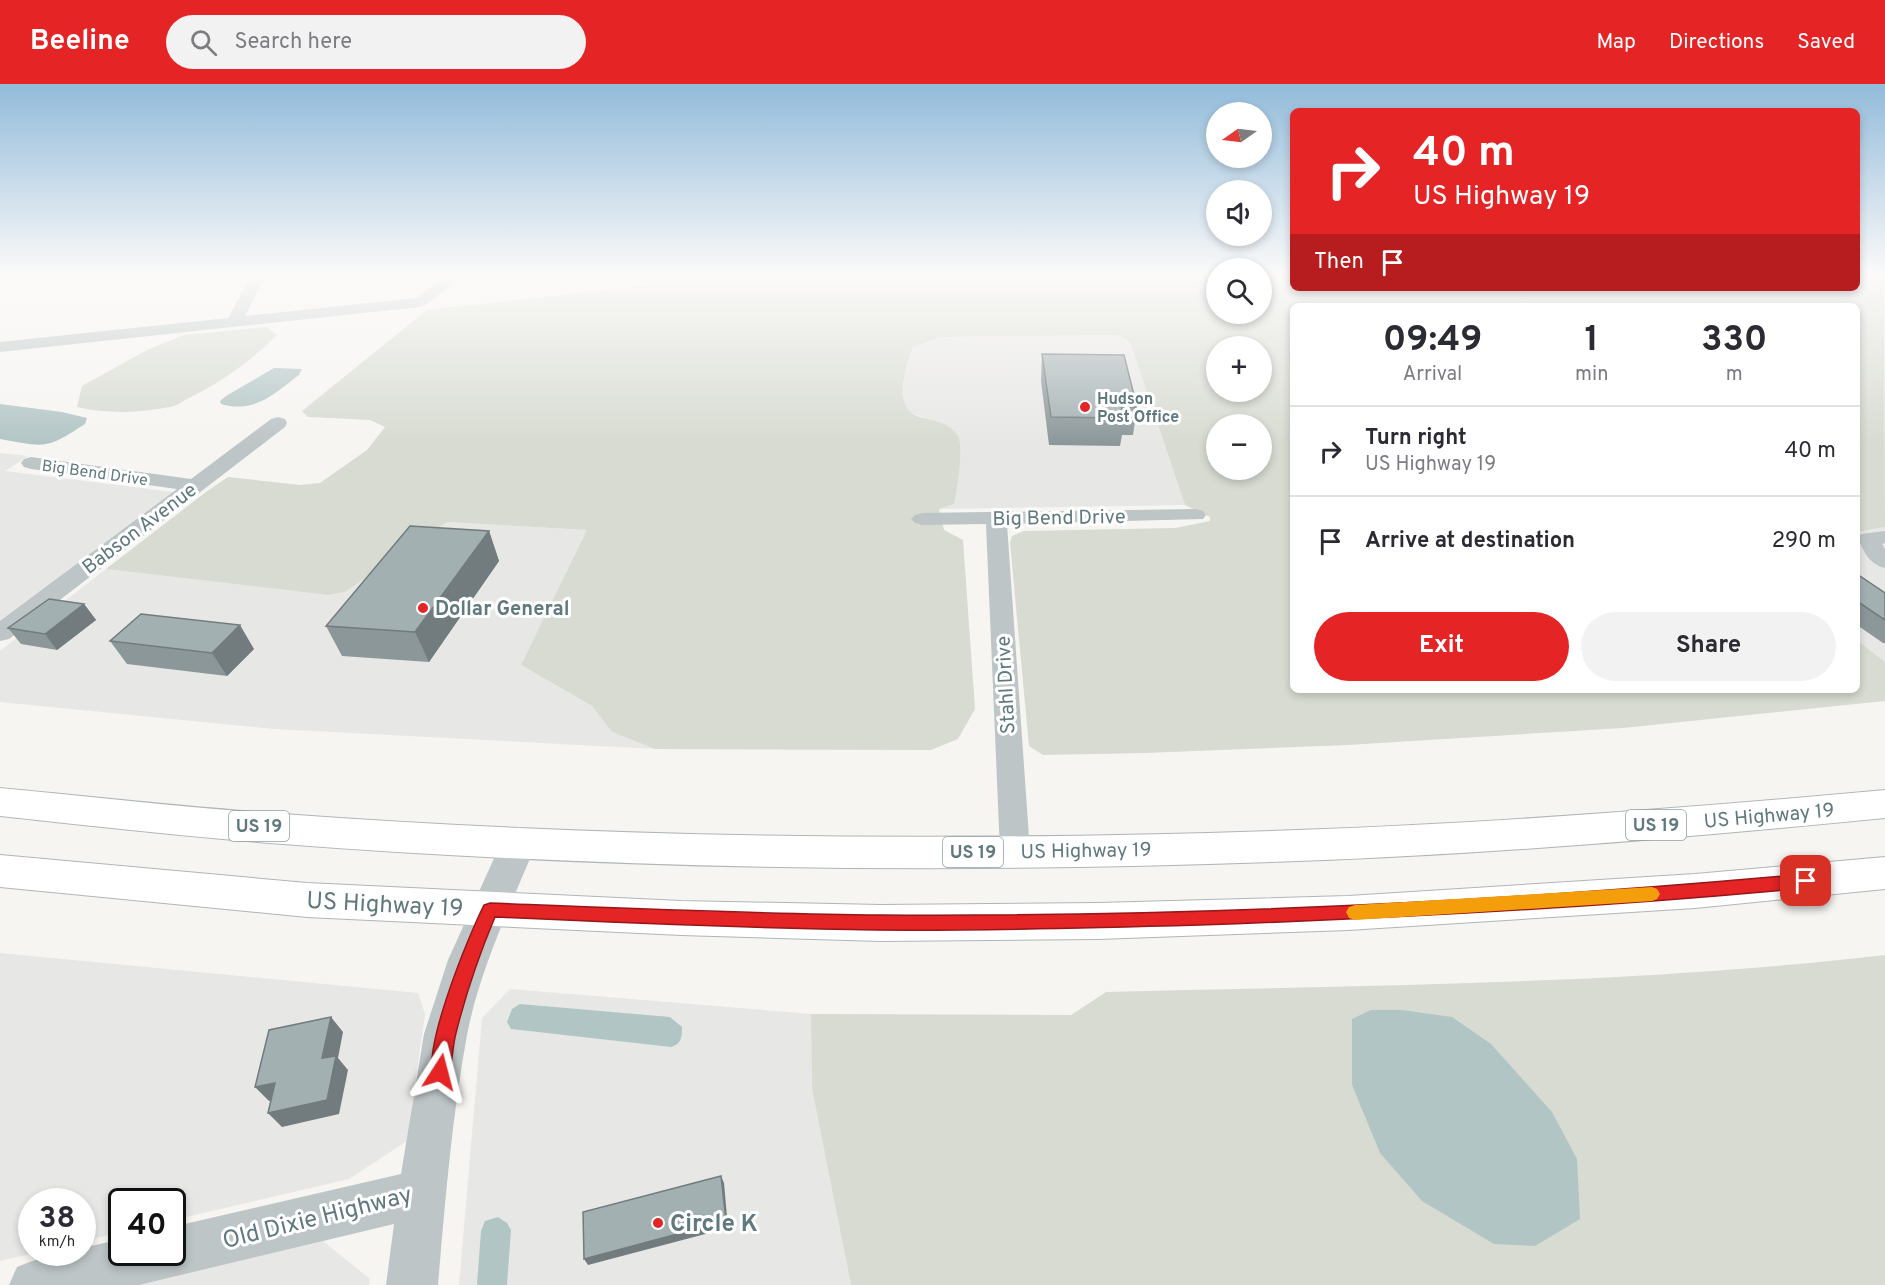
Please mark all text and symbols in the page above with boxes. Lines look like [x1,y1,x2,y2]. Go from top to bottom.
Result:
search box [166,15,586,69]
text: Beeline [30,24,130,60]
icon: search [187,26,220,59]
text: Search here [235,29,352,56]
text: Map [1596,29,1636,56]
text: Directions [1669,29,1764,56]
text: Saved [1797,29,1855,56]
north arrow [1206,102,1272,168]
map controls [1206,102,1272,480]
text: 40 m [1413,128,1515,181]
icon: right [1314,132,1392,210]
button: sound [1206,180,1272,246]
text: US Highway 19 [1413,180,1590,214]
icon: arrive [1376,246,1409,279]
text: Then [1314,249,1364,276]
button: search [1206,258,1272,324]
text: 09:49 [1383,318,1482,364]
text: 1 [1585,318,1599,364]
text: 330 [1701,318,1767,364]
button: + [1206,336,1272,402]
text: Arrival [1403,362,1462,388]
text: min [1575,362,1608,388]
text: m [1726,362,1743,388]
place label: Hudson Post Office [1097,390,1179,428]
marker: Hudson Post Office [1078,400,1092,414]
button: − [1206,414,1272,480]
text: Turn right [1365,425,1467,452]
icon: right [1314,435,1347,468]
text: 40 m [1784,438,1836,465]
text: US Highway 19 [1365,452,1496,478]
street label: Big Bend Drive [41,457,149,491]
street label: Babson Avenue [78,478,203,581]
street label: Big Bend Drive [992,505,1126,533]
icon: arrive [1314,525,1347,558]
text: Arrive at destination [1365,528,1575,555]
text: 290 m [1772,528,1836,555]
place label: Dollar General [435,597,570,623]
marker: Dollar General [416,601,430,615]
button: Exit [1314,612,1569,681]
button: Share [1581,612,1836,681]
street label: Stahl Drive [991,635,1023,735]
street label: US Highway 19 [1703,798,1836,836]
road number: US 19 [1626,810,1686,840]
road number: US 19 [229,811,289,841]
road number: US 19 [943,837,1003,867]
street label: US Highway 19 [1020,838,1152,866]
pin [1780,855,1831,906]
icon: arrive [1789,864,1822,897]
street label: US Highway 19 [306,887,464,925]
position arrow [408,1040,472,1104]
street label: Old Dixie Highway [220,1181,415,1257]
speed limit sign: 40 [108,1188,186,1266]
text: 38 [39,1201,75,1238]
place label: Circle K [670,1210,758,1240]
marker: Circle K [651,1216,665,1230]
text: km/h [39,1233,75,1252]

